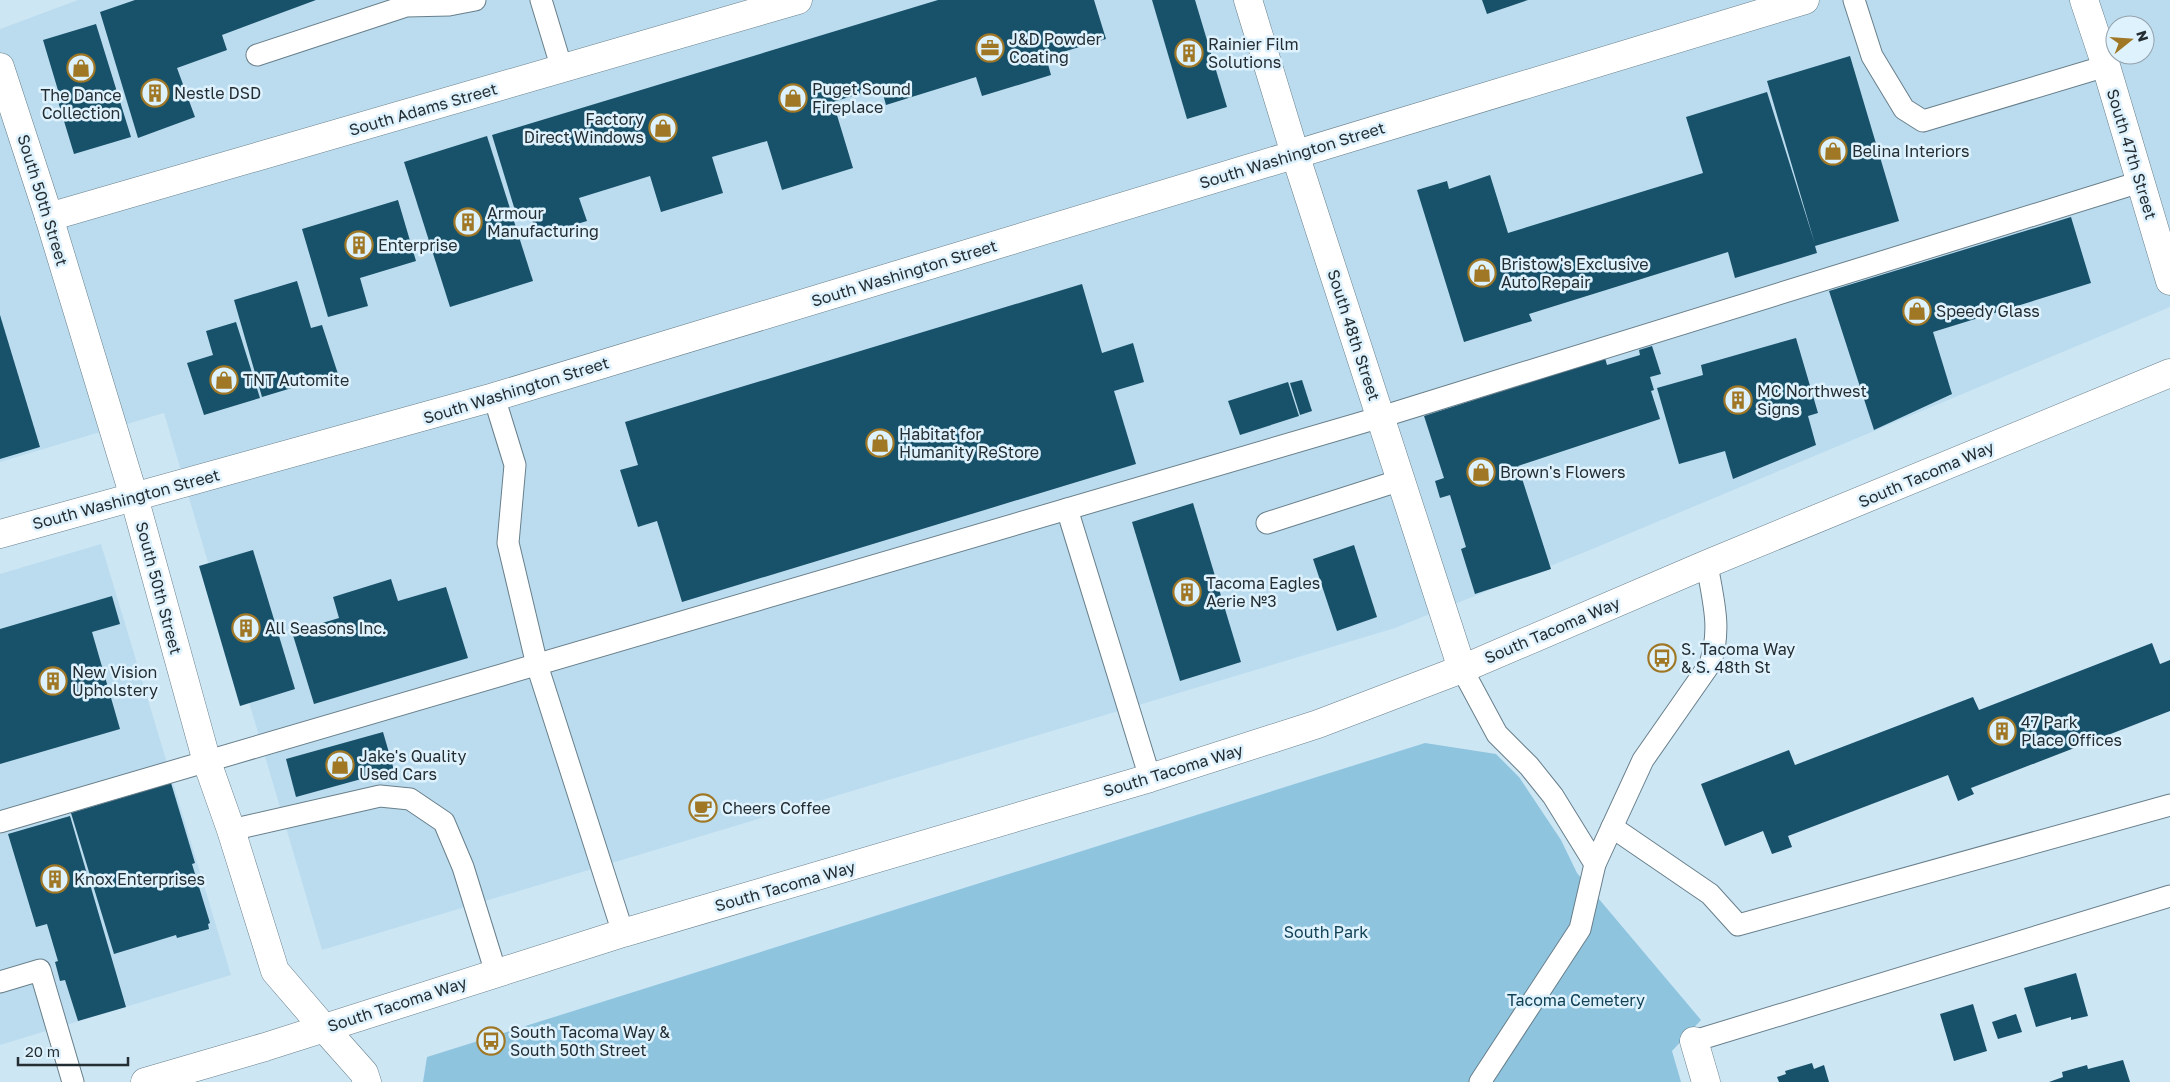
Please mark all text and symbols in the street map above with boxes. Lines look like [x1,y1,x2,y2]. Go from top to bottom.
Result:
north arrow [2105,15,2155,65]
text: N [2133,28,2153,44]
place label: J&D Powder Coating [1009,29,1102,67]
office icon: J&D Powder Coating [975,33,1005,63]
place label: Rainier Film Solutions [1208,34,1299,72]
building icon: Rainier Film Solutions [1174,38,1204,68]
shop icon: The Dance Collection [66,53,96,83]
building icon: Nestle DSD [140,78,170,108]
street label: South Adams Street [347,78,499,140]
place label: Puget Sound Fireplace [812,79,911,117]
place label: Nestle DSD [174,83,261,103]
shop icon: Puget Sound Fireplace [778,83,808,113]
place label: The Dance Collection [40,85,122,123]
street label: South 47th Street [2103,86,2161,222]
place label: Factory Direct Windows [524,109,644,147]
shop icon: Factory Direct Windows [648,113,678,143]
street label: South Washington Street [1197,117,1387,193]
street label: South 50th Street [13,132,73,268]
shop icon: Belina Interiors [1818,136,1848,166]
place label: Belina Interiors [1852,141,1970,161]
place label: Armour Manufacturing [487,203,599,241]
building icon: Armour Manufacturing [453,207,483,237]
building icon: Enterprise [344,230,374,260]
place label: Enterprise [378,235,458,255]
street label: South Washington Street [809,235,999,311]
place label: Bristow's Exclusive Auto Repair [1501,254,1648,292]
shop icon: Bristow's Exclusive Auto Repair [1467,258,1497,288]
street label: South 48th Street [1323,267,1385,403]
shop icon: Speedy Glass [1902,296,1932,326]
place label: Speedy Glass [1936,301,2040,321]
street label: South Washington Street [421,352,611,428]
shop icon: TNT Automite [209,365,239,395]
place label: TNT Automite [243,370,349,390]
place label: MC Northwest Signs [1757,381,1867,419]
building icon: MC Northwest Signs [1723,385,1753,415]
place label: Habitat for Humanity ReStore [899,424,1039,462]
shop icon: Habitat for Humanity ReStore [865,428,895,458]
street label: South Tacoma Way [1855,436,1997,512]
shop icon: Brown's Flowers [1466,457,1496,487]
place label: Brown's Flowers [1500,462,1626,482]
street label: South Washington Street [30,464,222,534]
street label: South 50th Street [132,519,186,657]
place label: Tacoma Eagles Aerie №3 [1206,573,1320,611]
building icon: Tacoma Eagles Aerie №3 [1172,577,1202,607]
street label: South Tacoma Way [1481,592,1623,668]
building icon: All Seasons Inc. [231,613,261,643]
place label: All Seasons Inc. [265,618,387,638]
place label: S. Tacoma Way & S. 48th St [1681,639,1795,677]
bus stop icon: S. Tacoma Way & S. 48th St [1647,643,1677,673]
place label: New Vision Upholstery [72,662,158,700]
building icon: New Vision Upholstery [38,666,68,696]
place label: 47 Park Place Offices [2021,712,2122,750]
building icon: 47 Park Place Offices [1987,716,2017,746]
street label: South Tacoma Way [1101,739,1245,801]
place label: Jake's Quality Used Cars [359,746,466,784]
shop icon: Jake's Quality Used Cars [325,750,355,780]
cafe icon: Cheers Coffee [688,793,718,823]
place label: Cheers Coffee [722,798,831,818]
street label: South Tacoma Way [712,856,858,916]
building icon: Knox Enterprises [40,864,70,894]
place label: Knox Enterprises [74,869,205,889]
park label: South Park [1284,922,1368,942]
street label: South Tacoma Way [325,972,469,1036]
park label: Tacoma Cemetery [1507,990,1645,1010]
place label: South Tacoma Way & South 50th Street [510,1022,670,1060]
bus stop icon: South Tacoma Way & South 50th Street [476,1026,506,1056]
scale bar [18,1034,128,1066]
text: 20 m [25,1042,60,1060]

